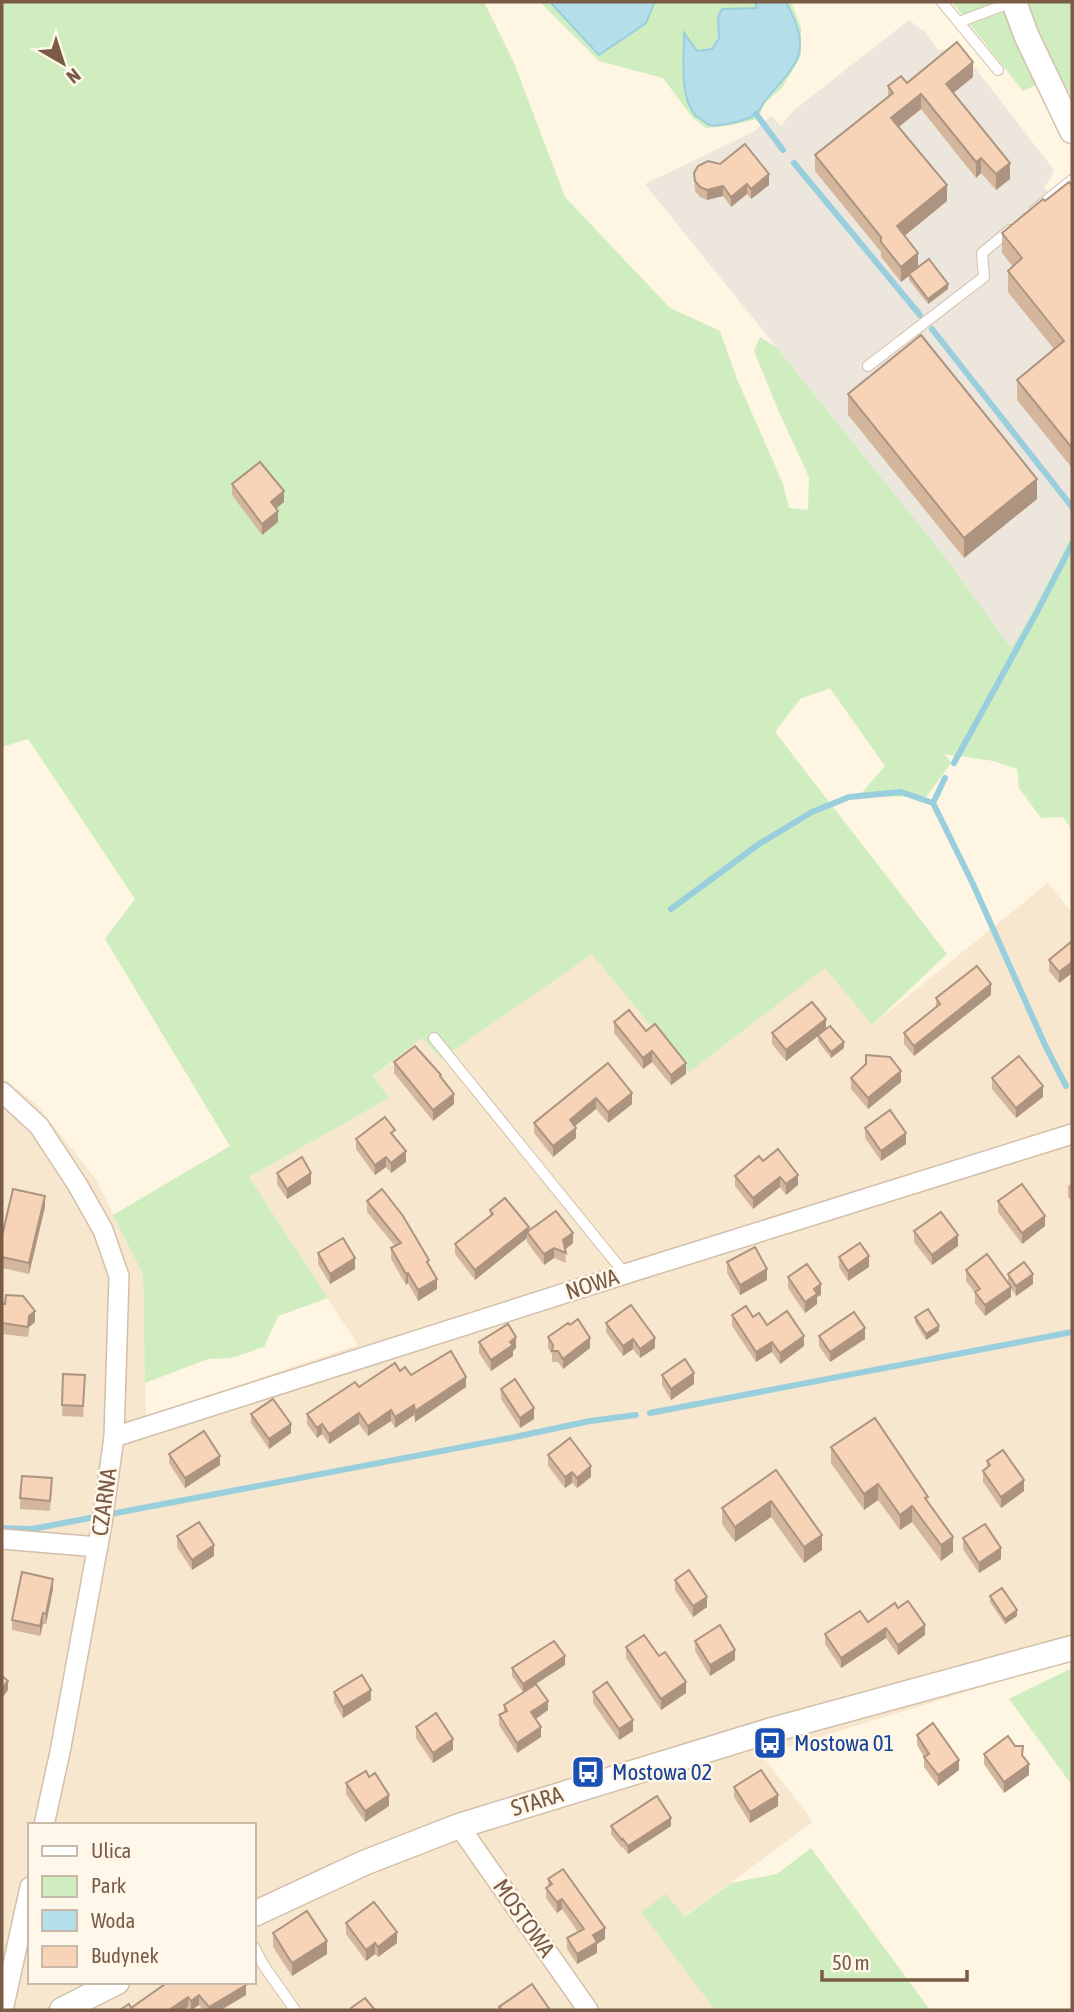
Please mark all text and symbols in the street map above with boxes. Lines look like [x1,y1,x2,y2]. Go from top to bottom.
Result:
north arrow [28,28,98,98]
text: N [62,64,85,88]
street label: NOWA [562,1263,623,1305]
street label: CZARNA [86,1466,122,1538]
bus stop icon: Mostowa 01 [751,1724,789,1762]
place label: Mostowa 01 [794,1730,894,1756]
bus stop icon: Mostowa 02 [569,1753,607,1791]
place label: Mostowa 02 [612,1759,712,1785]
street label: STARA [508,1781,567,1821]
legend [28,1823,256,1984]
text: Ulica [91,1838,131,1862]
text: Park [91,1873,126,1897]
street label: MOSTOWA [488,1874,561,1962]
text: Woda [91,1908,135,1932]
scale bar [822,1938,967,1982]
text: Budynek [91,1943,159,1967]
text: 50 m [832,1950,870,1974]

